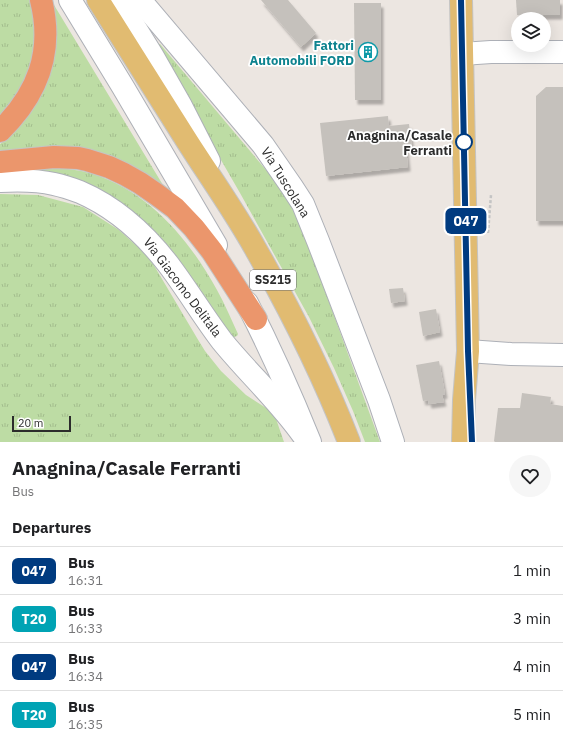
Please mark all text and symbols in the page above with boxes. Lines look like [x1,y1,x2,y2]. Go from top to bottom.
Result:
map controls [511,12,551,52]
button: layers [511,12,551,52]
place label: Fattori Automobili FORD [249,37,354,69]
building icon: Fattori Automobili FORD [357,41,379,63]
place label: Anagnina/Casale Ferranti [347,127,452,159]
marker: Anagnina/Casale Ferranti [455,133,473,151]
street label: Via Tuscolana [257,144,314,221]
line badge: 047 [443,208,489,234]
text: 047 [453,212,479,230]
street label: Via Giacomo Delitala [140,234,226,341]
road number: SS215 [250,270,296,290]
scale bar [12,414,71,433]
text: 20 m [18,416,43,430]
button: heart [509,455,551,497]
text: Anagnina/Casale Ferranti [12,456,241,480]
text: Bus [12,483,34,500]
text: Departures [12,518,91,537]
text: Bus [68,553,95,572]
text: 1 min [513,561,551,580]
text: 047 [21,562,47,580]
text: 16:31 [68,572,103,589]
text: Bus [68,601,95,620]
text: 3 min [513,609,551,628]
text: T20 [22,610,46,628]
text: 16:33 [68,620,103,637]
text: Bus [68,649,95,668]
text: 4 min [513,657,551,676]
text: 047 [21,658,47,676]
text: 16:34 [68,668,103,685]
text: Bus [68,697,95,716]
text: 5 min [513,705,551,724]
text: T20 [22,706,46,724]
text: 16:35 [68,716,103,733]

